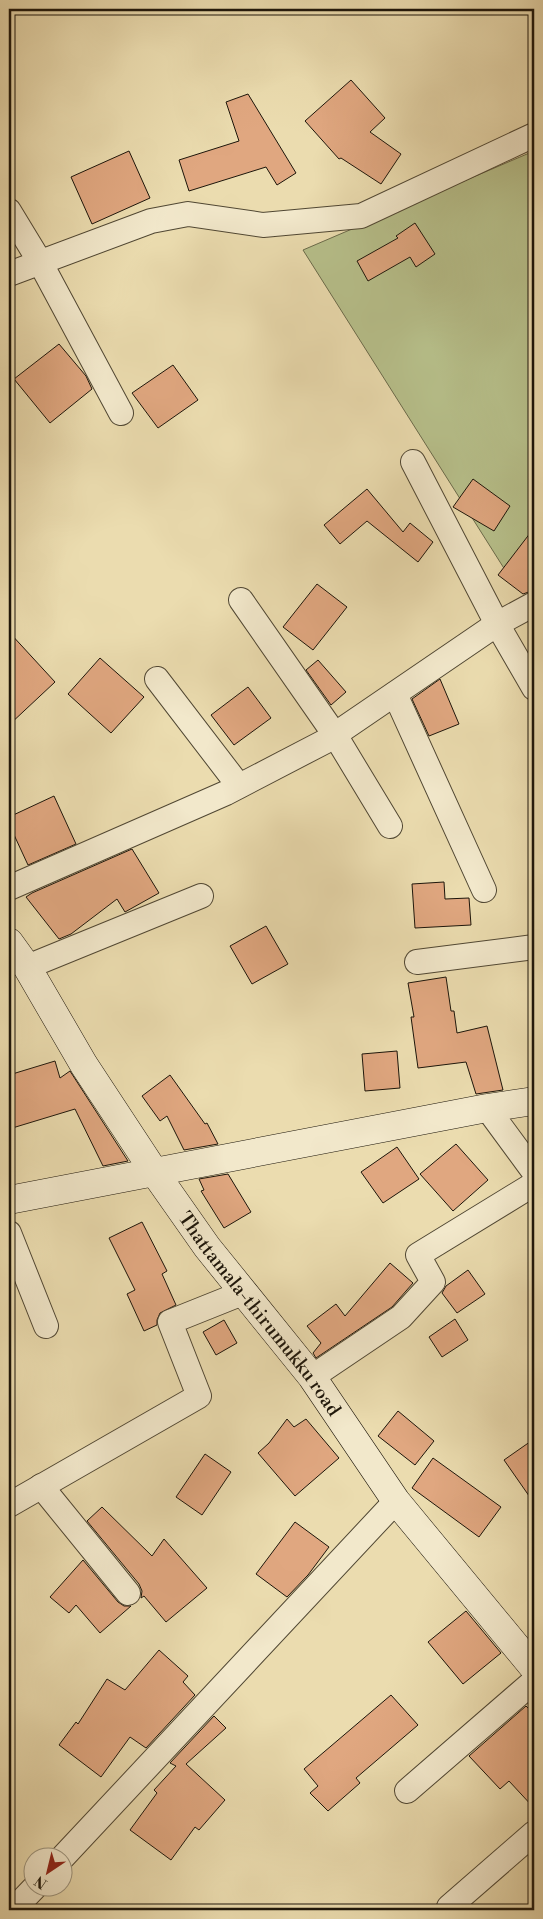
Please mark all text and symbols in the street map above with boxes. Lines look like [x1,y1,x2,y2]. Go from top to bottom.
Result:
street label: Thattamala-thirumukku road [173,1207,346,1421]
north arrow [22,1846,72,1896]
text: N [31,1871,51,1892]

